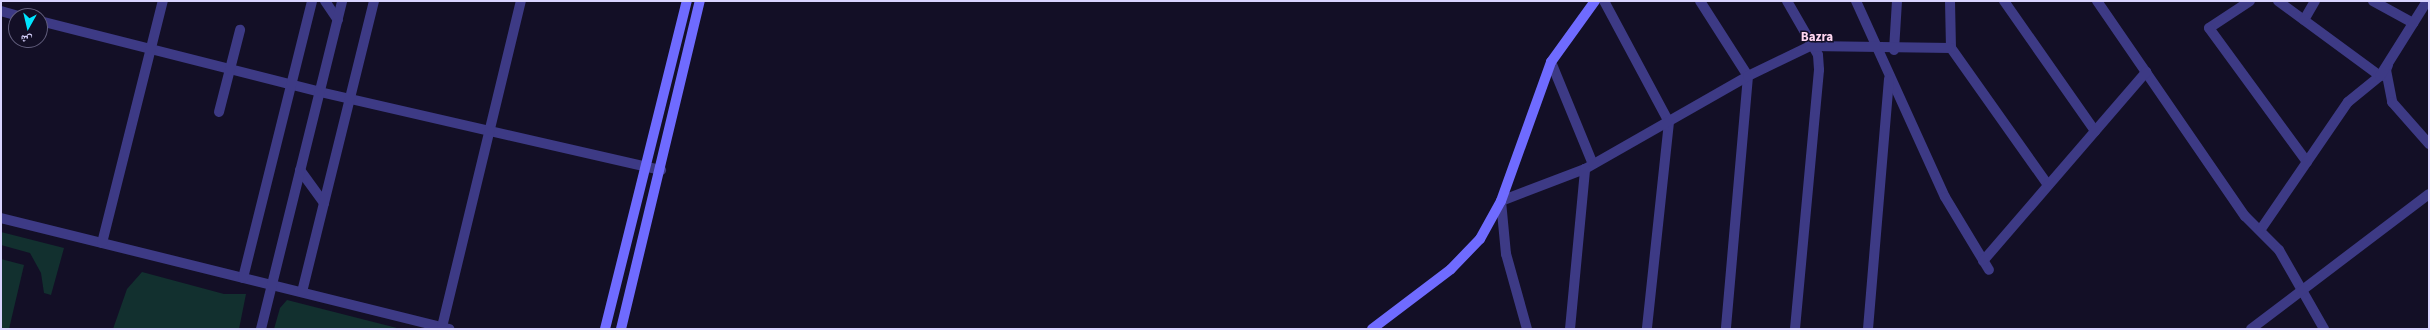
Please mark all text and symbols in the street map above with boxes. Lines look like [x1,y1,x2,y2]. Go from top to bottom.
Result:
north arrow [8,8,48,48]
district label: Bazra [1801,29,1833,45]
text: ش [20,31,33,48]

